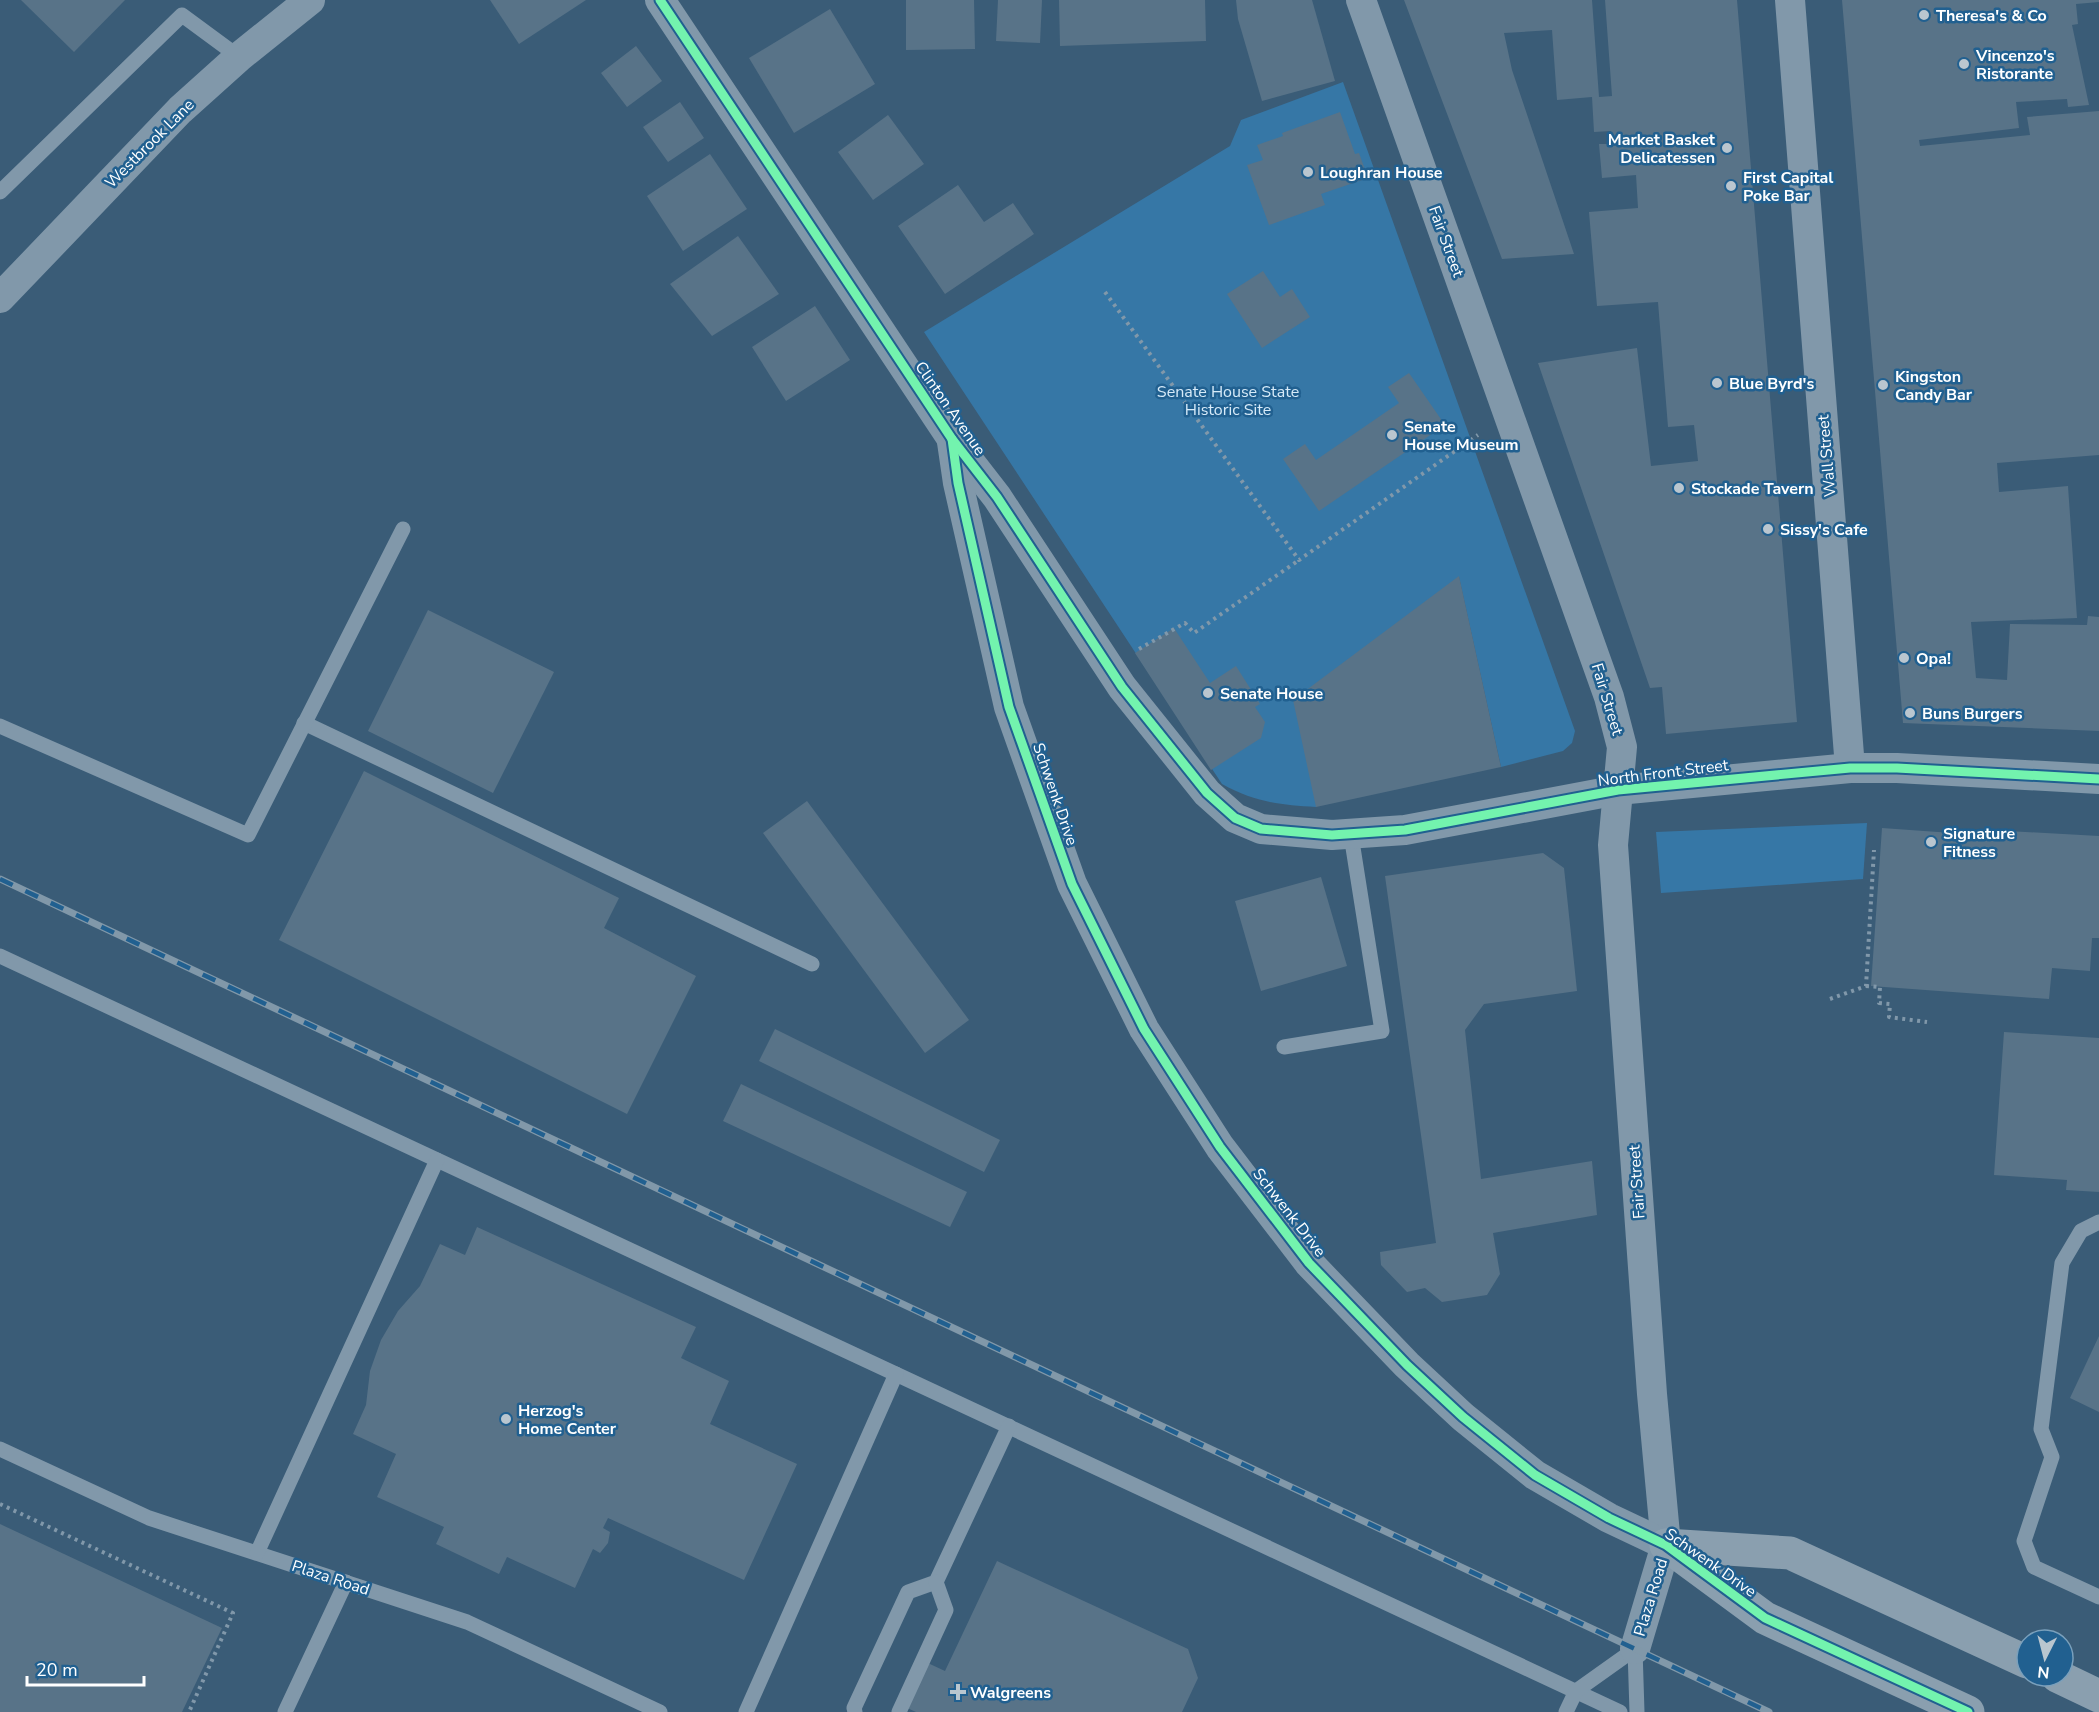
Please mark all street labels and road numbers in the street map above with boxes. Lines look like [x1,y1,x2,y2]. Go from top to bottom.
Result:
street label: Westbrook Lane [100,94,199,193]
street label: Fair Street [1423,203,1469,280]
street label: Clinton Avenue [910,357,991,460]
street label: Wall Street [1812,414,1842,498]
street label: Fair Street [1586,661,1629,738]
street label: Schwenk Drive [1027,740,1083,849]
street label: North Front Street [1597,754,1730,792]
street label: Fair Street [1623,1144,1651,1220]
street label: Schwenk Drive [1248,1164,1331,1262]
street label: Schwenk Drive [1660,1523,1761,1603]
street label: Plaza Road [289,1555,372,1601]
street label: Plaza Road [1629,1556,1673,1639]

